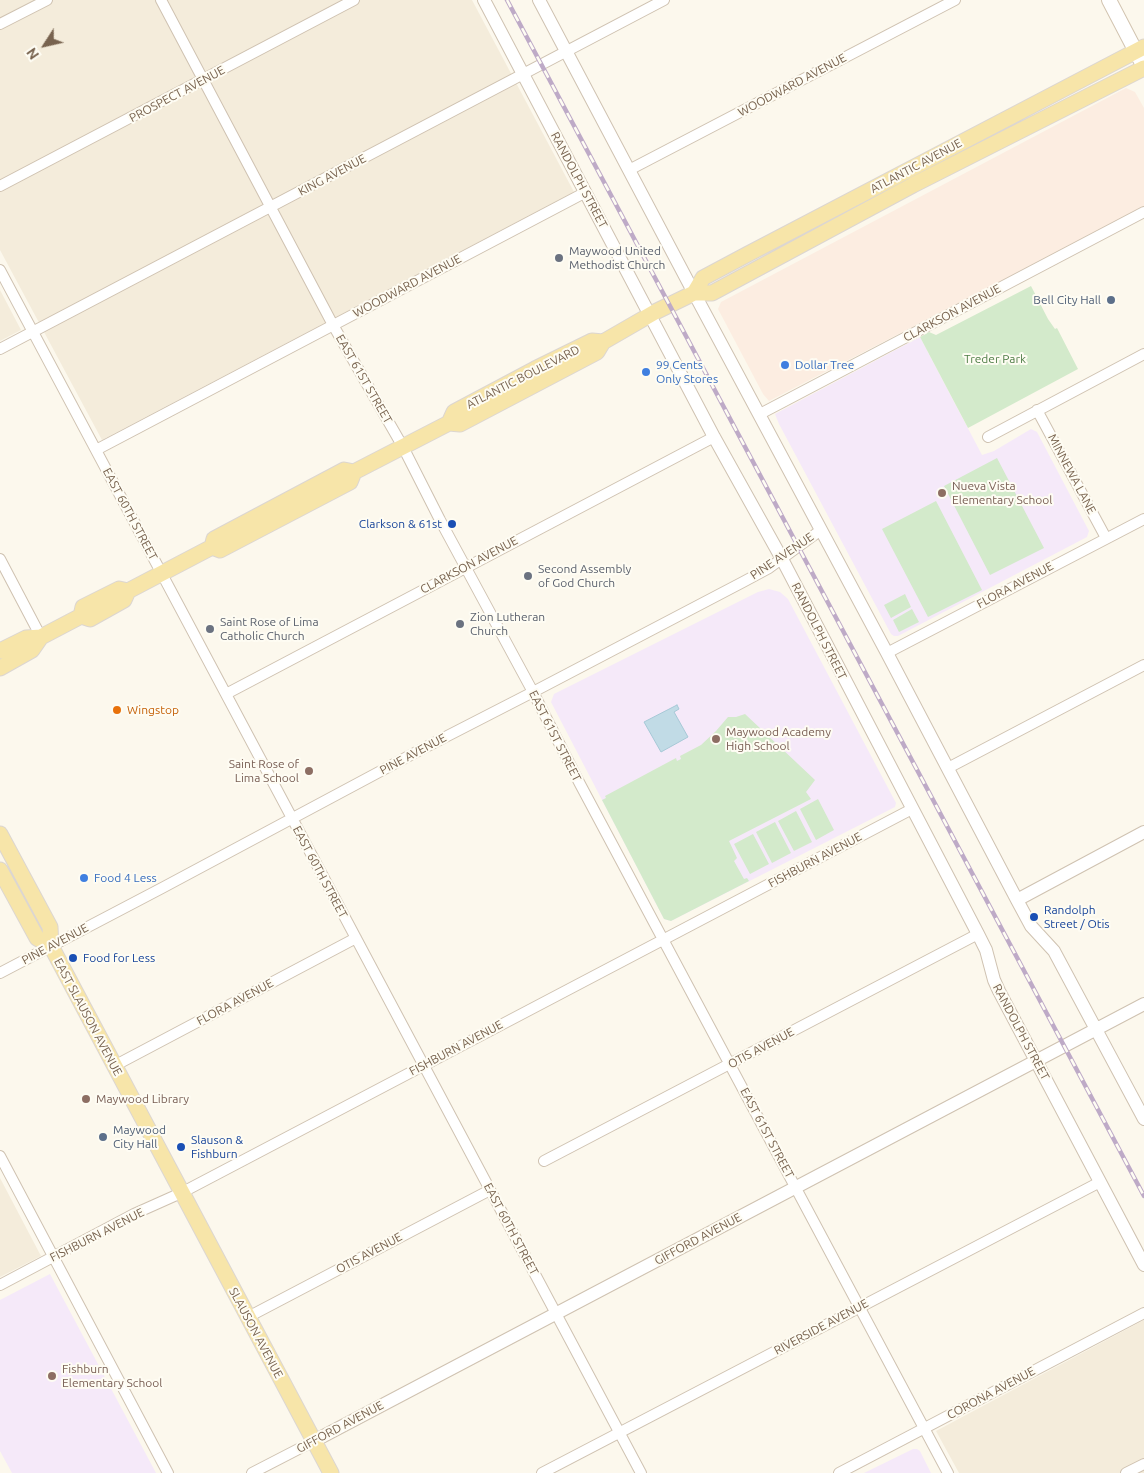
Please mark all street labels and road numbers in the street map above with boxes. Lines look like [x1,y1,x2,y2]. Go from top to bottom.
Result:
street label: WOODWARD AVENUE [735,50,849,120]
street label: PROSPECT AVENUE [127,63,227,125]
street label: RANDOLPH STREET [548,129,610,231]
street label: ATLANTIC AVENUE [868,136,964,196]
street label: KING AVENUE [296,151,368,199]
street label: WOODWARD AVENUE [350,251,464,321]
street label: CLARKSON AVENUE [901,281,1003,345]
street label: EAST 61ST STREET [333,332,395,426]
street label: ATLANTIC BOULEVARD [464,342,582,412]
street label: MINNEWA LANE [1045,432,1099,516]
street label: EAST 60TH STREET [100,465,160,563]
street label: PINE AVENUE [748,530,816,582]
street label: CLARKSON AVENUE [418,533,520,597]
street label: FLORA AVENUE [974,559,1056,611]
street label: RANDOLPH STREET [788,580,850,682]
street label: EAST 61ST STREET [526,688,584,784]
street label: PINE AVENUE [377,730,449,778]
street label: EAST 60TH STREET [290,823,350,921]
street label: FISHBURN AVENUE [766,829,864,891]
street label: PINE AVENUE [19,920,91,968]
street label: EAST SLAUSON AVENUE [51,956,125,1078]
street label: FLORA AVENUE [194,976,276,1028]
street label: RANDOLPH STREET [990,981,1052,1083]
street label: FISHBURN AVENUE [407,1017,505,1079]
street label: OTIS AVENUE [725,1025,797,1071]
street label: EAST 61ST STREET [737,1085,797,1181]
street label: EAST 60TH STREET [481,1180,541,1278]
street label: FISHBURN AVENUE [48,1205,146,1265]
street label: GIFFORD AVENUE [652,1210,744,1268]
street label: OTIS AVENUE [333,1230,405,1276]
street label: SLAUSON AVENUE [226,1285,286,1381]
street label: RIVERSIDE AVENUE [771,1296,871,1358]
street label: CORONA AVENUE [945,1364,1037,1422]
street label: GIFFORD AVENUE [294,1398,386,1456]

